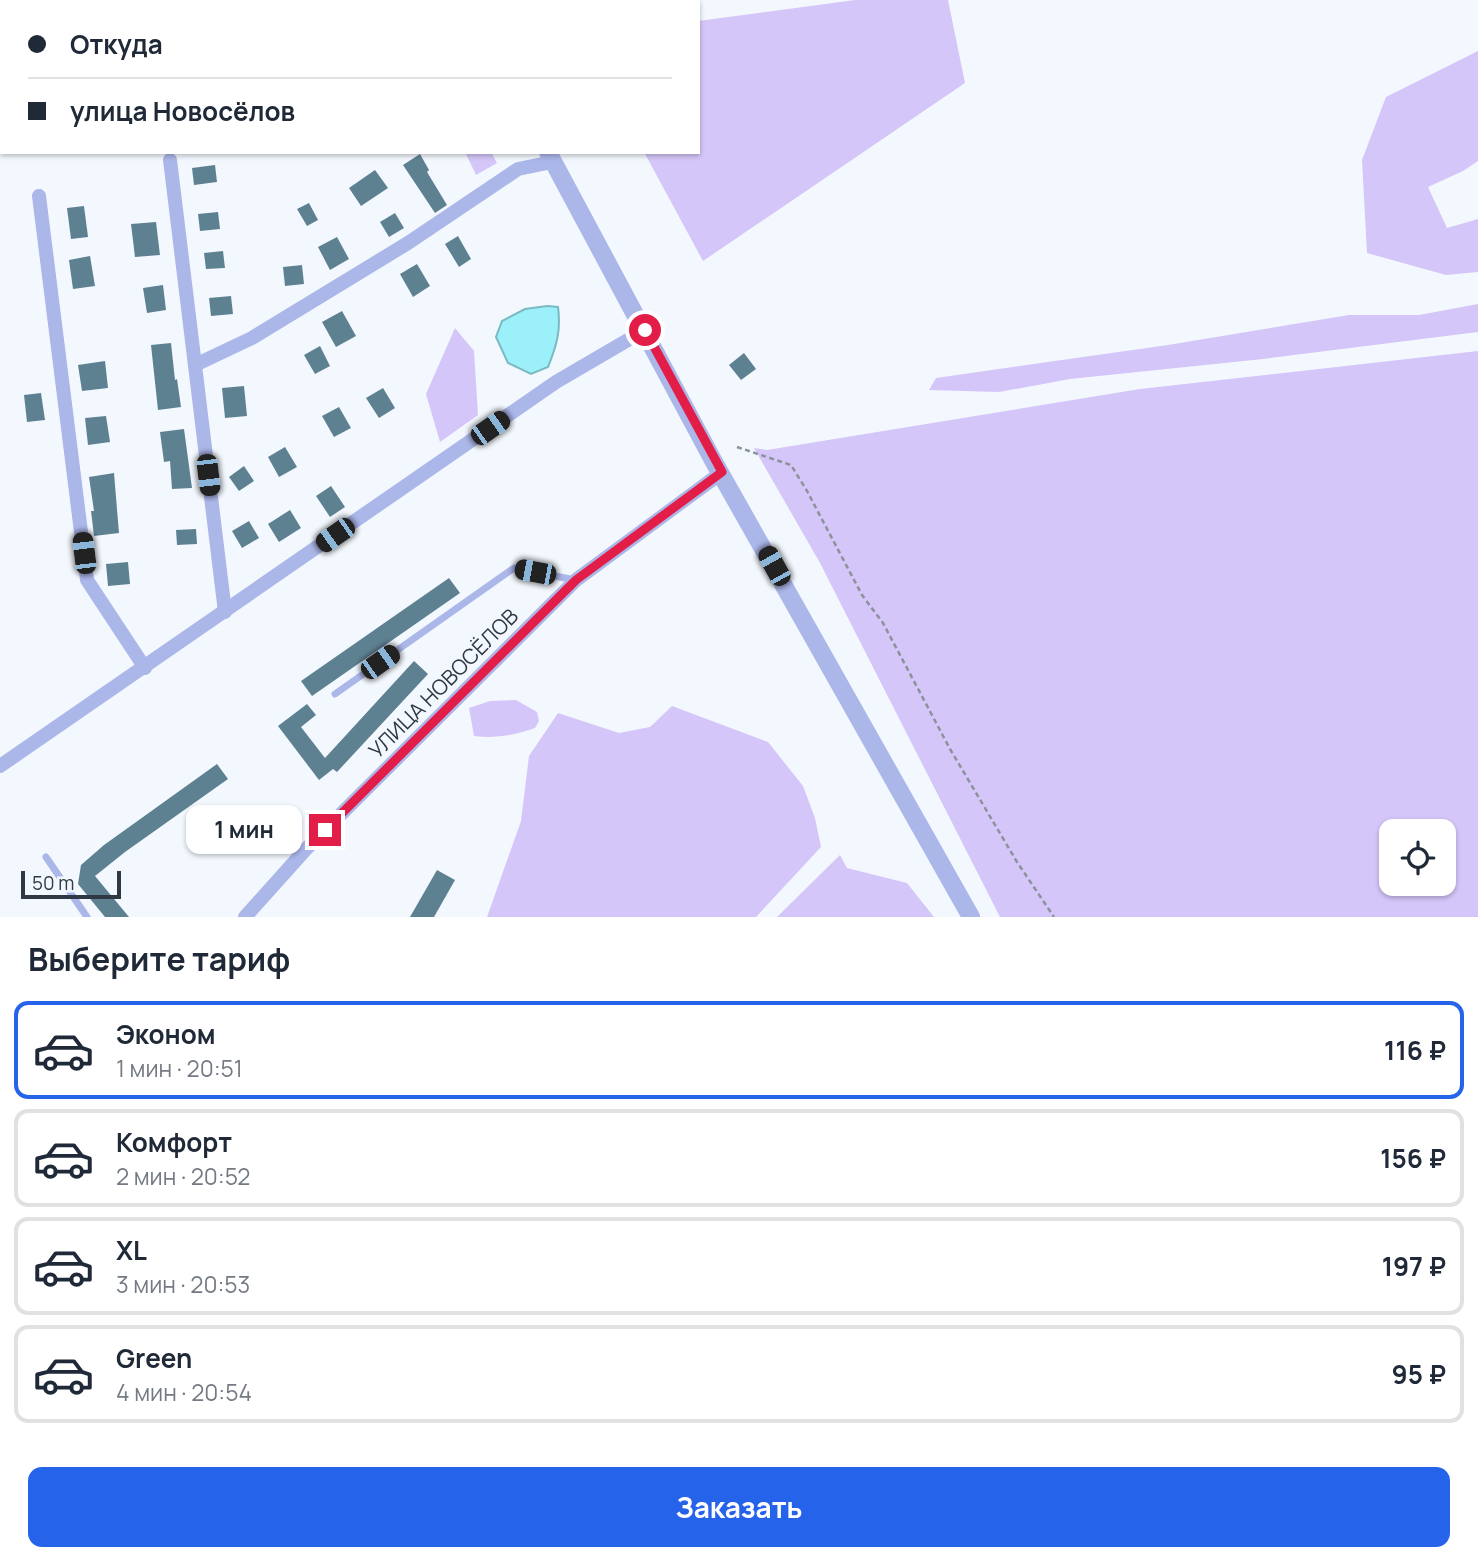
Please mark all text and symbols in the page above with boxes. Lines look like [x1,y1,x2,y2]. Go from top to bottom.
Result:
text: Откуда [70,26,163,62]
text: улица Новосёлов [70,93,295,129]
route start [629,314,661,346]
car [467,407,514,449]
car [196,453,221,497]
car [312,514,359,556]
car [72,531,97,575]
car [755,543,794,589]
car [513,558,558,586]
street label: УЛИЦА НОВОСЁЛОВ [362,602,524,764]
car [357,641,404,683]
callout: 1 мин [185,806,300,854]
text: 1 мин [214,813,274,845]
route end [309,814,341,846]
map controls [1379,819,1456,896]
button: locate [1379,819,1456,896]
scale bar [21,868,121,900]
text: 50 m [32,870,74,896]
text: Выберите тариф [28,937,290,981]
text: Эконом [116,1016,216,1052]
icon: car [32,1019,95,1082]
text: 116 ₽ [1384,1032,1446,1068]
text: 1 мин · 20:51 [116,1052,243,1084]
text: Комфорт [116,1124,232,1160]
icon: car [32,1127,95,1190]
text: 156 ₽ [1380,1140,1446,1176]
text: 2 мин · 20:52 [116,1160,250,1192]
text: XL [116,1232,147,1268]
icon: car [32,1235,95,1298]
text: 197 ₽ [1382,1248,1446,1284]
text: 3 мин · 20:53 [116,1268,250,1300]
text: Green [116,1340,192,1376]
icon: car [32,1343,95,1406]
text: 95 ₽ [1392,1356,1446,1392]
text: 4 мин · 20:54 [116,1376,252,1408]
button: Заказать [28,1467,1450,1547]

